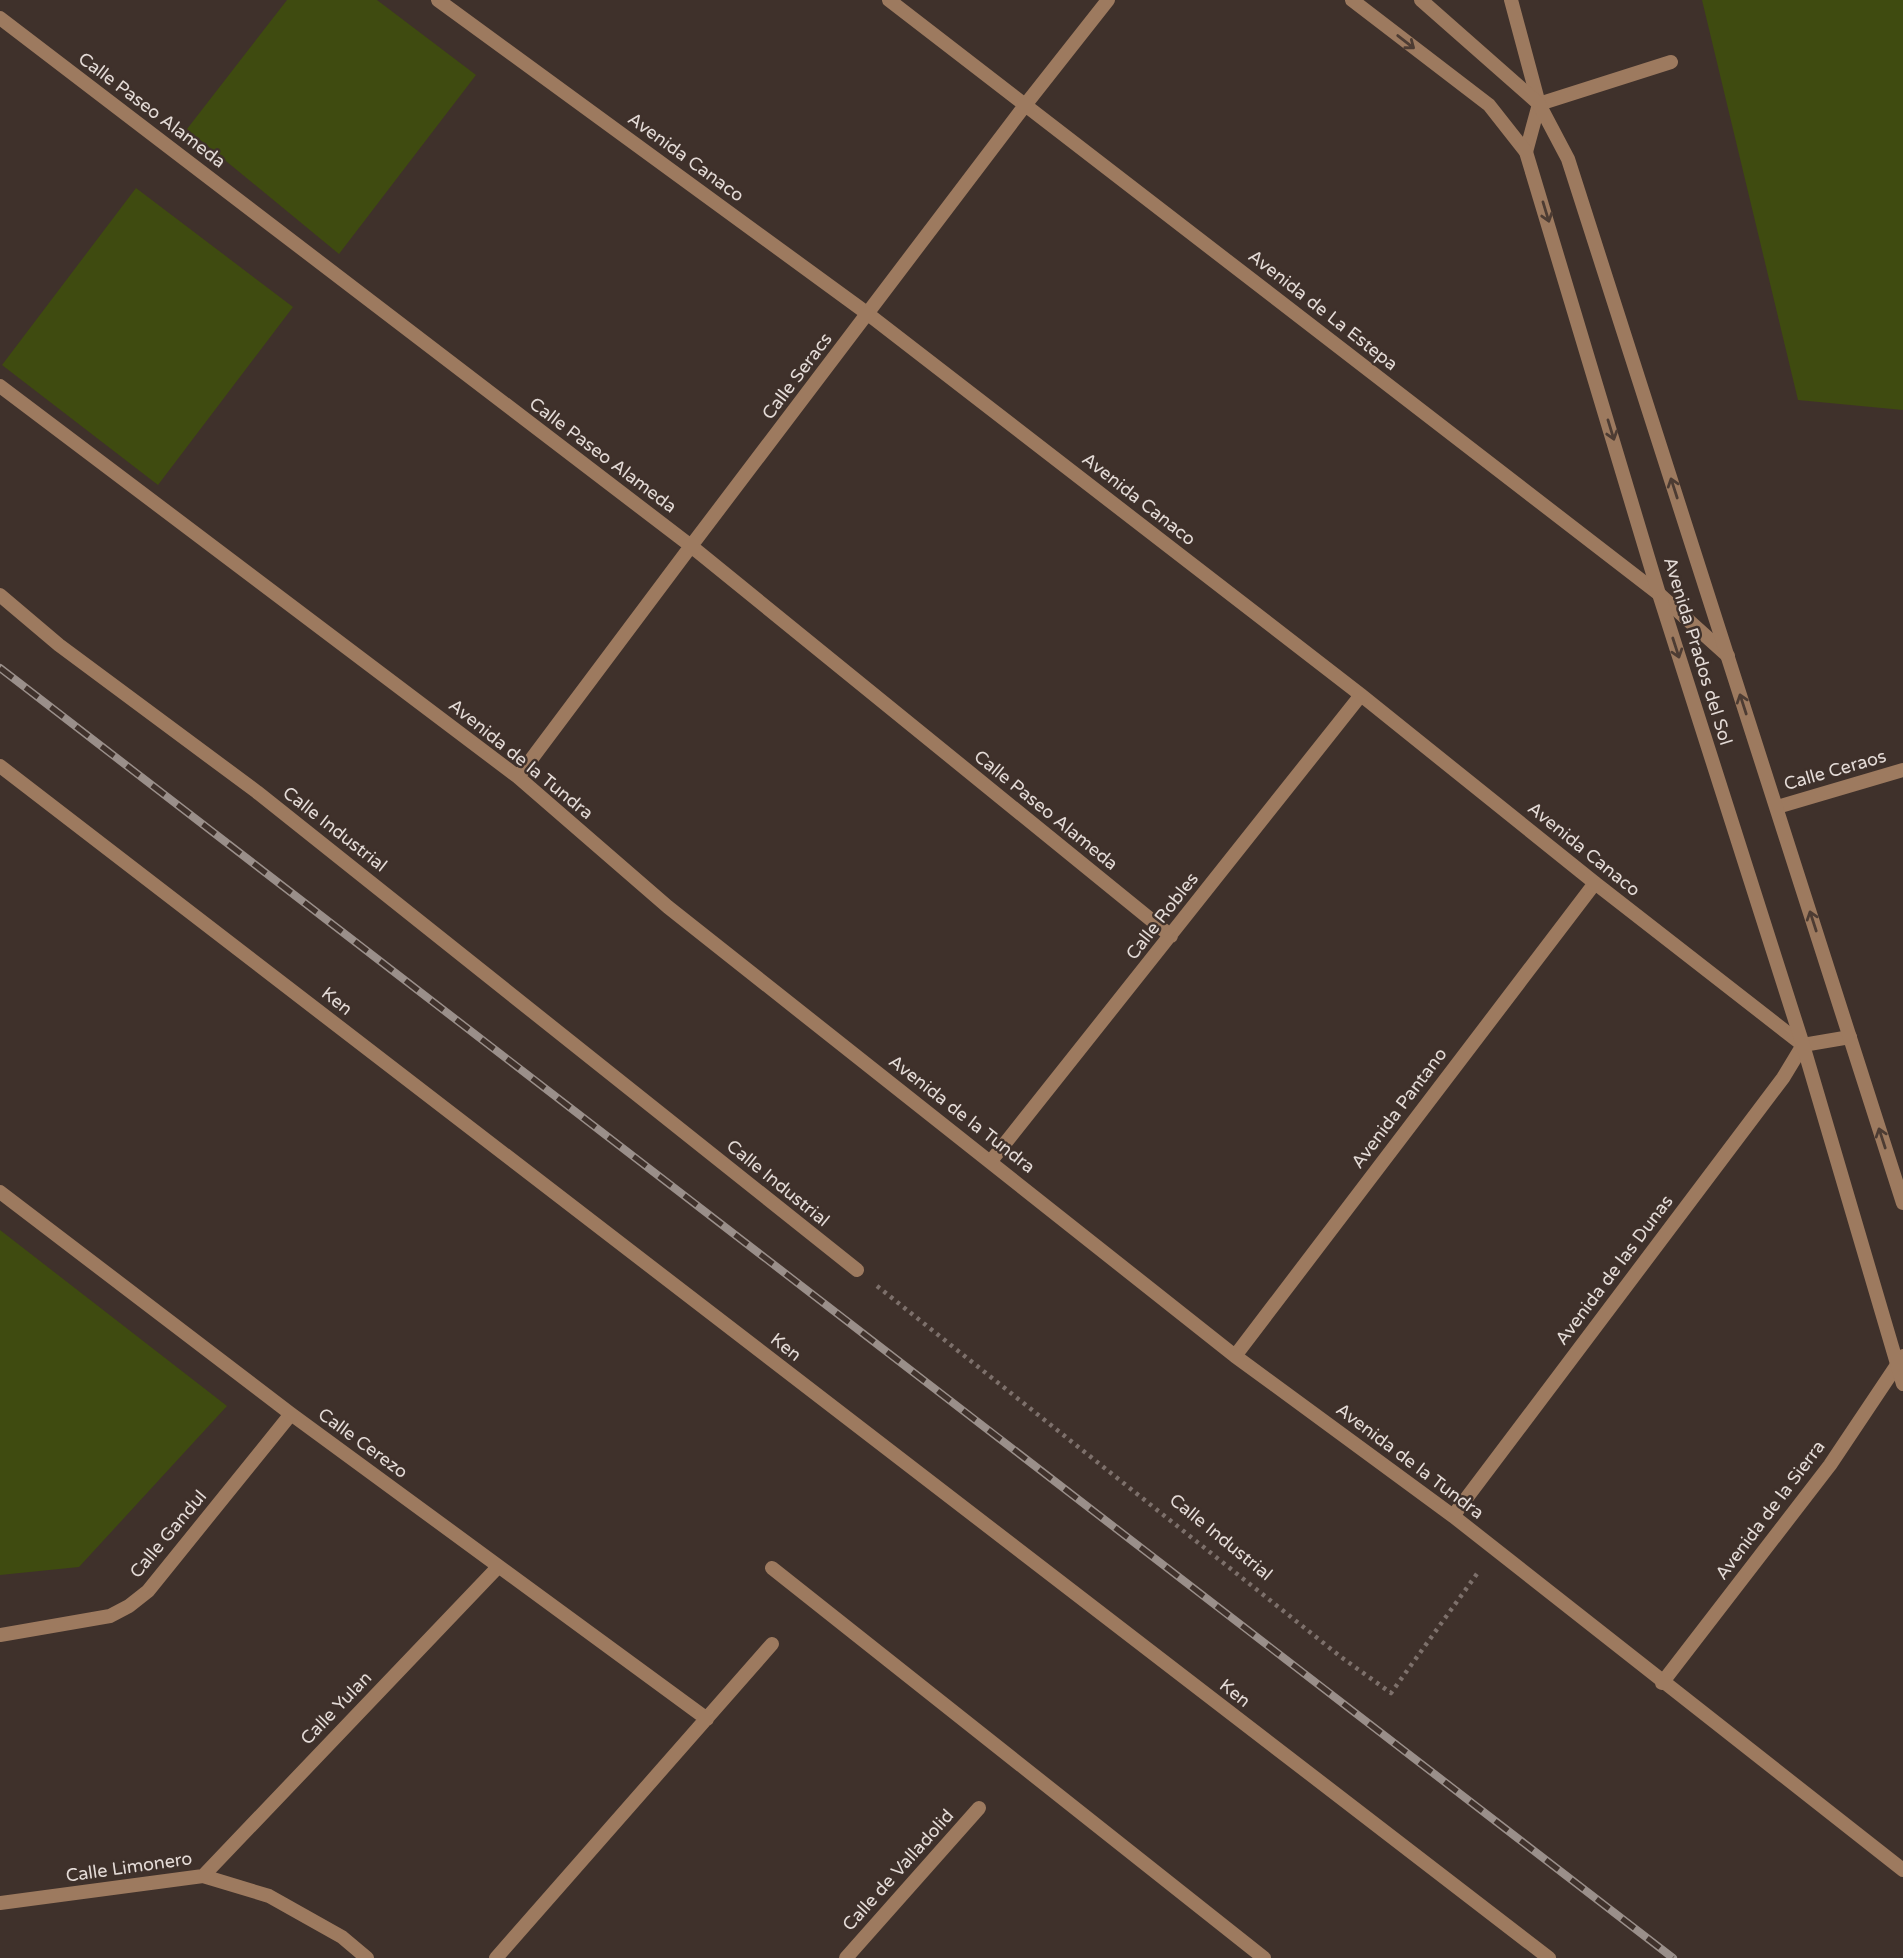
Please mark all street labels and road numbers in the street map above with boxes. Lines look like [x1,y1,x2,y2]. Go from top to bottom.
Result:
street label: Calle Paseo Alameda [74,47,230,173]
street label: Avenida Canaco [624,107,748,207]
street label: Avenida de La Estepa [1244,245,1402,375]
street label: Calle Seracs [757,328,837,424]
street label: Calle Paseo Alameda [525,392,681,518]
street label: Avenida Canaco [1078,448,1200,550]
street label: Avenida Prados del Sol [1659,554,1737,748]
street label: Avenida de la Tundra [444,694,598,824]
street label: Calle Paseo Alameda [970,745,1122,875]
street label: Calle Ceraos [1781,745,1889,795]
street label: Calle Industrial [279,782,391,876]
street label: Avenida Canaco [1523,797,1645,901]
street label: Calle Robles [1121,868,1203,964]
street label: Ken [317,982,357,1020]
street label: Avenida Pantano [1346,1043,1452,1173]
street label: Avenida de la Tundra [884,1050,1040,1178]
street label: Calle Industrial [722,1135,834,1231]
street label: Avenida de las Dunas [1550,1191,1678,1349]
street label: Ken [766,1328,806,1366]
street label: Avenida de la Tundra [1332,1398,1488,1524]
street label: Calle Cerezo [314,1403,412,1483]
street label: Avenida de la Sierra [1710,1436,1830,1584]
street label: Calle Gandul [125,1486,211,1582]
street label: Calle Industrial [1165,1489,1277,1585]
street label: Calle Yulan [296,1667,376,1749]
street label: Ken [1215,1674,1255,1712]
street label: Calle de Valladolid [838,1805,958,1935]
street label: Calle Limonero [64,1847,194,1887]

